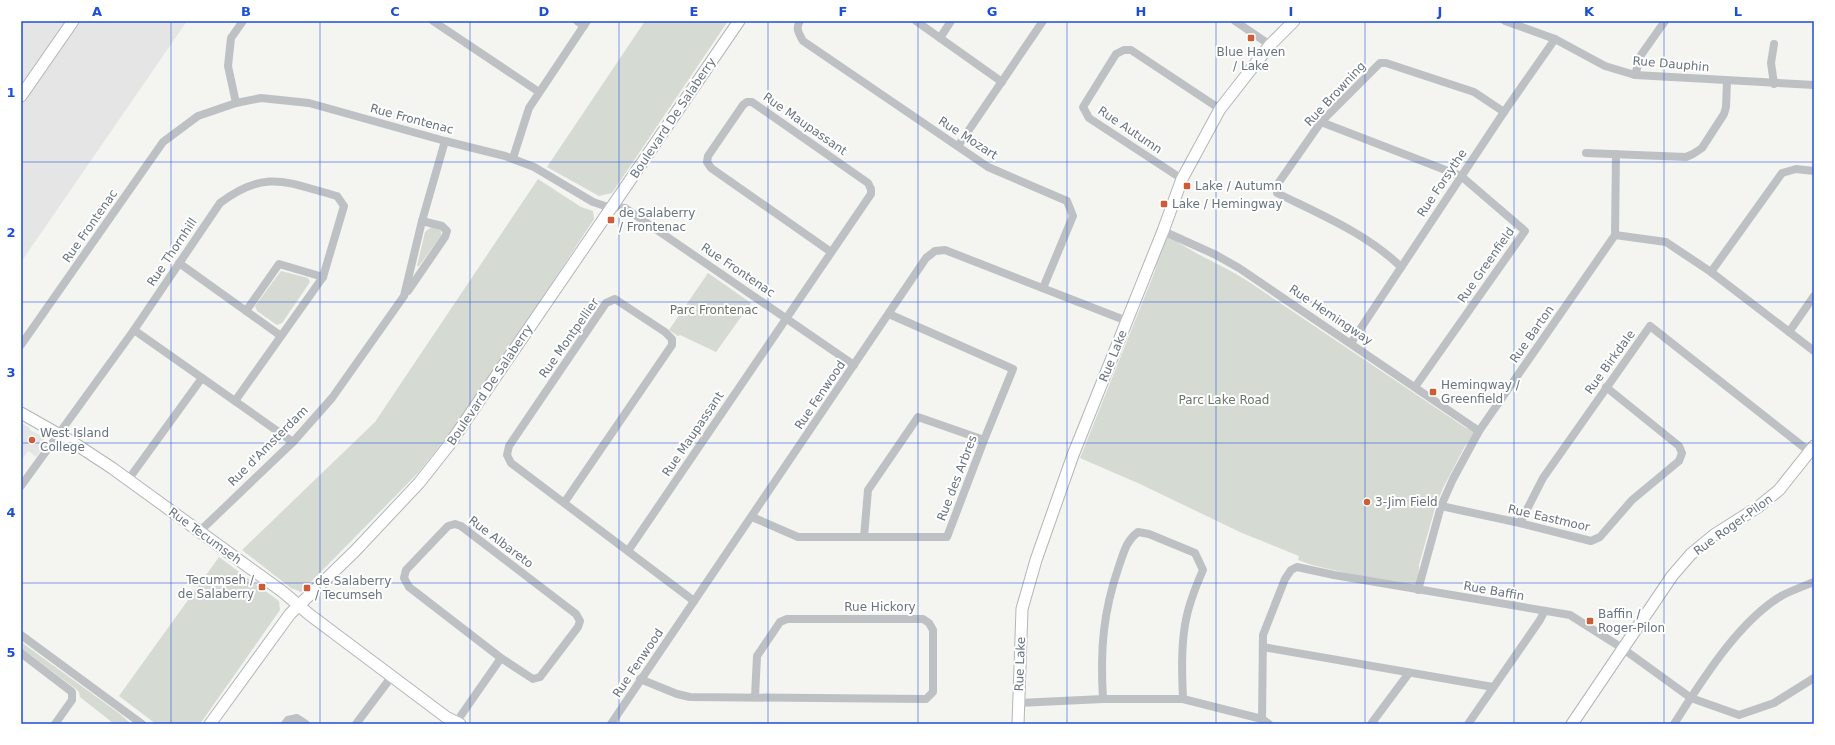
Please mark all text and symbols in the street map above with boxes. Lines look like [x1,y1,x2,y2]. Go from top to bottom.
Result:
text: A [92,4,102,19]
text: B [241,4,251,19]
text: C [390,4,400,19]
text: D [539,4,550,19]
text: E [690,4,698,19]
text: F [839,4,847,19]
text: G [987,4,997,19]
text: H [1136,4,1146,19]
text: I [1289,4,1293,19]
text: J [1437,4,1442,19]
text: K [1584,4,1595,19]
text: L [1734,4,1742,19]
marker: Blue Haven / Lake [1246,33,1256,43]
place label: Blue Haven / Lake [1217,45,1285,73]
street label: Rue Dauphin [1632,54,1710,74]
street label: Boulevard De Salaberry [627,55,719,181]
street label: Rue Browning [1302,59,1368,129]
text: 1 [6,85,16,100]
street label: Rue Maupassant [760,90,850,158]
street label: Rue Frontenac [369,101,455,137]
street label: Rue Autumn [1095,103,1165,157]
street label: Rue Mozart [936,114,1000,162]
street label: Rue Forsythe [1414,147,1470,219]
place label: Lake / Autumn [1195,179,1282,193]
marker: Lake / Autumn [1182,181,1192,191]
street label: Rue Frontenac [60,187,120,265]
place label: Lake / Hemingway [1172,197,1283,211]
marker: Lake / Hemingway [1159,199,1169,209]
place label: de Salaberry / Frontenac [619,206,695,234]
street label: Rue Thornhill [144,215,200,289]
marker: de Salaberry / Frontenac [606,215,616,225]
text: 2 [6,225,16,240]
street label: Rue Greenfield [1455,225,1517,305]
street label: Rue Frontenac [698,240,778,300]
street label: Rue Hemingway [1287,282,1375,348]
street label: Rue Montpellier [536,295,602,380]
park label: Parc Frontenac [670,303,758,317]
street label: Rue Barton [1507,303,1557,365]
street label: Boulevard De Salaberry [444,322,536,448]
street label: Rue Birkdale [1582,327,1638,397]
street label: Rue Lake [1096,328,1130,384]
street label: Rue Fenwood [792,358,848,432]
text: 3 [6,365,16,380]
place label: Hemingway / Greenfield [1441,378,1521,406]
marker: Hemingway / Greenfield [1428,387,1438,397]
street label: Rue Maupassant [659,389,727,479]
park label: Parc Lake Road [1178,393,1270,407]
street label: Rue d'Amsterdam [225,403,311,489]
place label: West Island College [40,426,109,454]
street label: Rue des Arbres [934,433,980,523]
marker: West Island College [27,435,37,445]
street label: Rue Roger-Pilon [1691,492,1775,558]
place label: 3-Jim Field [1375,495,1438,509]
marker: 3-Jim Field [1362,497,1372,507]
street label: Rue Eastmoor [1507,502,1591,534]
text: 4 [6,505,16,520]
street label: Rue Tecumseh [166,505,244,567]
street label: Rue Albareto [466,513,536,571]
place label: Tecumseh / de Salaberry [178,573,255,601]
place label: de Salaberry / Tecumseh [315,574,391,602]
street label: Rue Baffin [1463,579,1525,603]
marker: Tecumseh / de Salaberry [257,582,267,592]
marker: de Salaberry / Tecumseh [302,583,312,593]
street label: Rue Hickory [844,600,916,614]
place label: Baffin / Roger-Pilon [1598,607,1665,635]
marker: Baffin / Roger-Pilon [1585,616,1595,626]
street label: Rue Fenwood [610,626,666,700]
street label: Rue Lake [1012,636,1028,692]
text: 5 [6,645,16,660]

